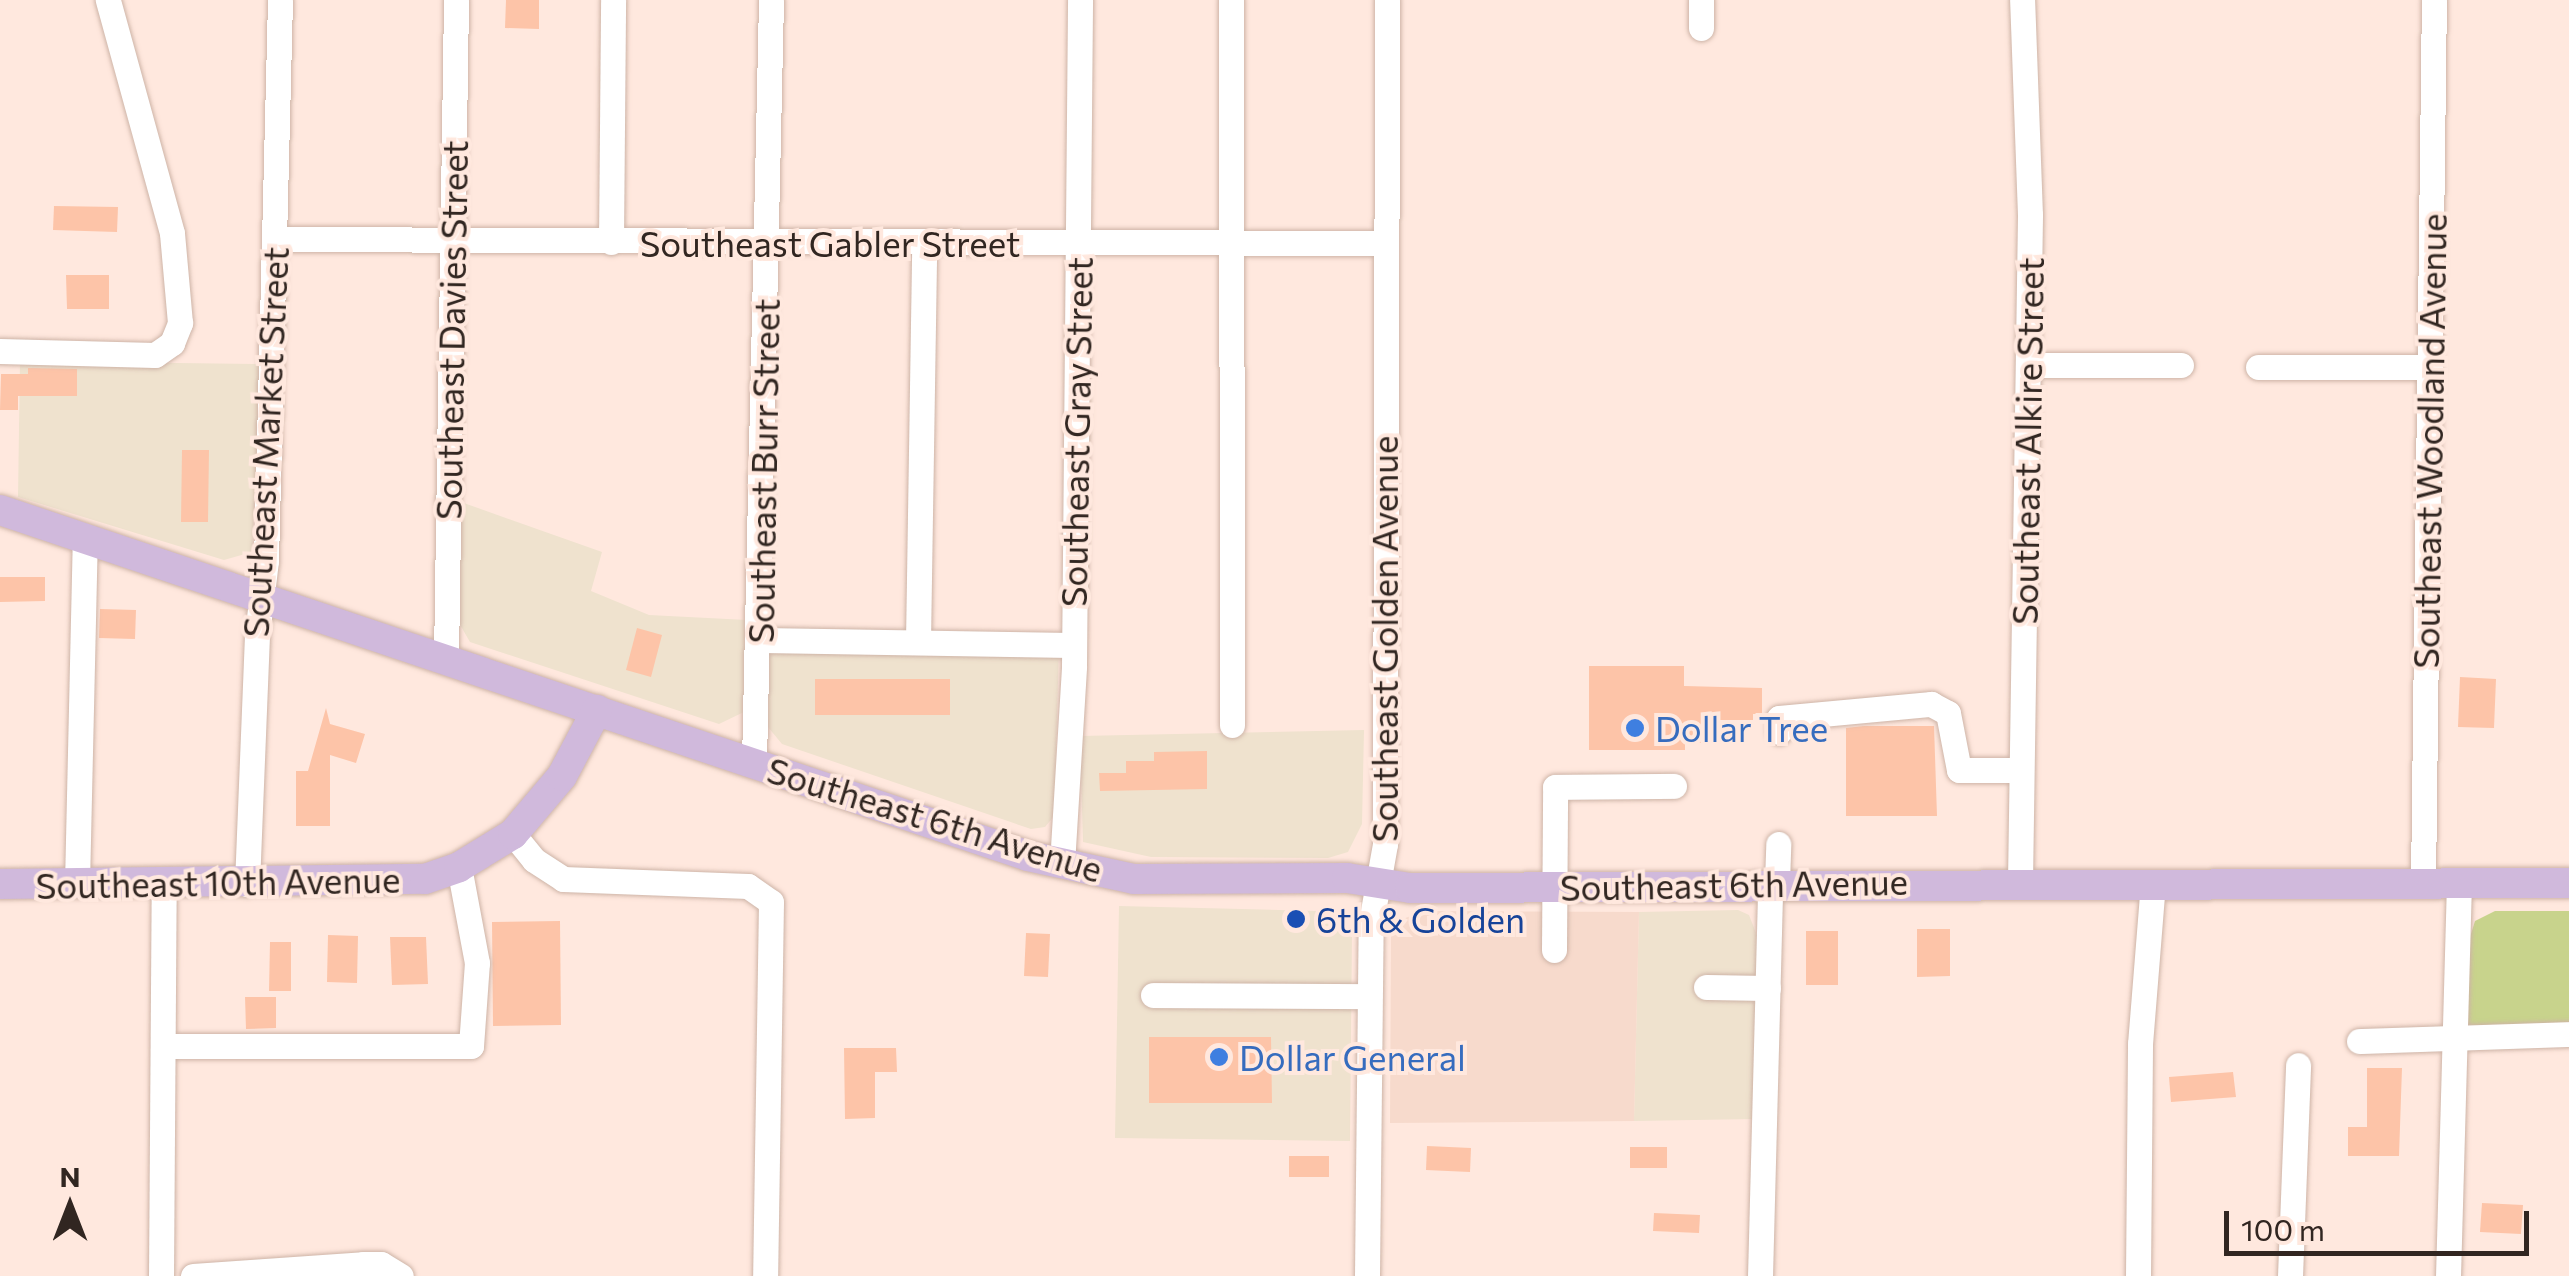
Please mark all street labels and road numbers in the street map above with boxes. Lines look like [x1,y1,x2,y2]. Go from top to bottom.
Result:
street label: Southeast Davies Street [427,140,475,520]
street label: Southeast Woodland Avenue [2404,213,2454,669]
street label: Southeast Gabler Street [640,222,1020,264]
street label: Southeast Market Street [234,246,296,638]
street label: Southeast Gray Street [1052,257,1100,607]
street label: Southeast Alkire Street [2003,257,2051,625]
street label: Southeast Burr Street [739,298,787,644]
street label: Southeast Golden Avenue [1363,436,1405,842]
street label: Southeast 6th Avenue [762,748,1108,890]
street label: Southeast 10th Avenue [35,858,401,906]
street label: Southeast 6th Avenue [1560,860,1908,908]

